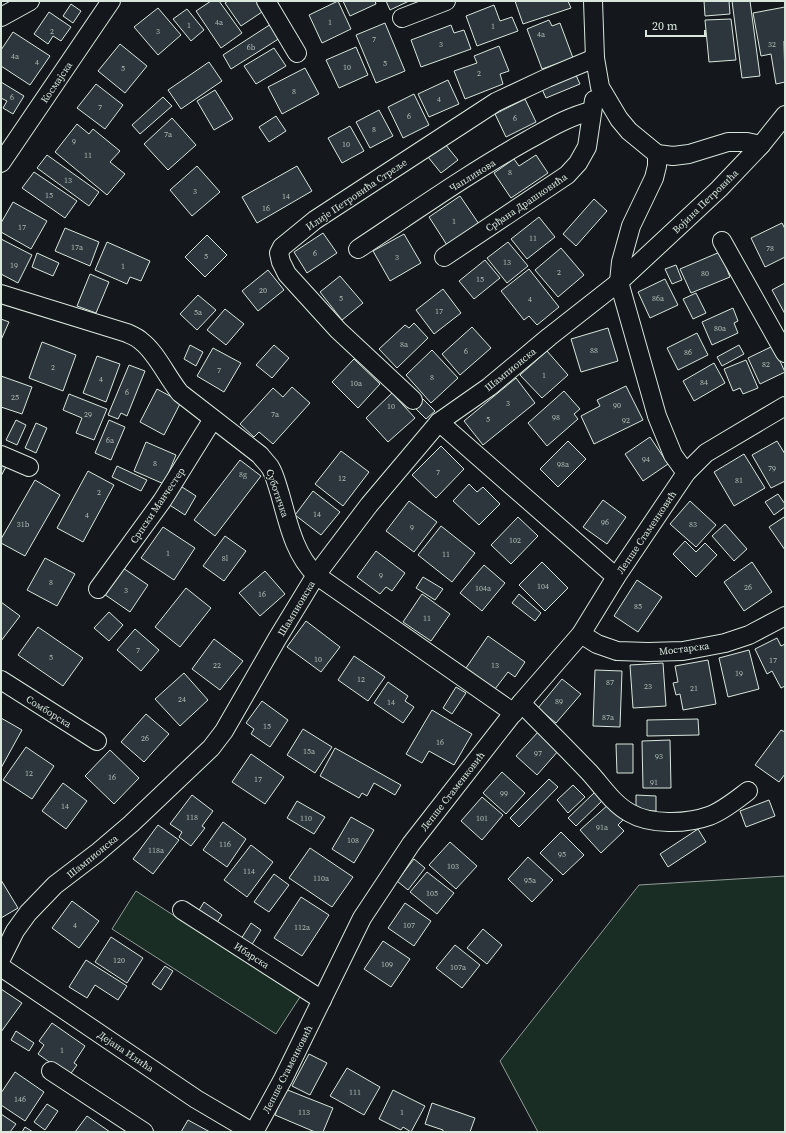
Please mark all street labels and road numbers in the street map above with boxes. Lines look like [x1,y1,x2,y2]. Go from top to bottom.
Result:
street label: Космајска [38,58,76,106]
street label: Илије Петровића Стреље [303,156,409,233]
street label: Чаплинова [447,156,499,195]
street label: Војина Петровића [670,166,742,236]
street label: Срђана Драшковића [483,170,570,235]
street label: Шампионска [482,344,539,394]
street label: Српски Манчестер [127,465,188,546]
street label: Суботичка [263,467,292,520]
street label: Лепше Стаменковић [614,488,679,576]
street label: Шампионска [275,577,319,638]
street label: Мостарска [658,639,711,658]
street label: Сомборска [24,692,75,731]
street label: Лепше Стаменковић [417,749,488,834]
street label: Шампионска [64,831,121,881]
street label: Ибарска [232,939,273,972]
street label: Лепше Стаменковић [260,1023,315,1116]
street label: Дејана Илића [95,1028,157,1075]

